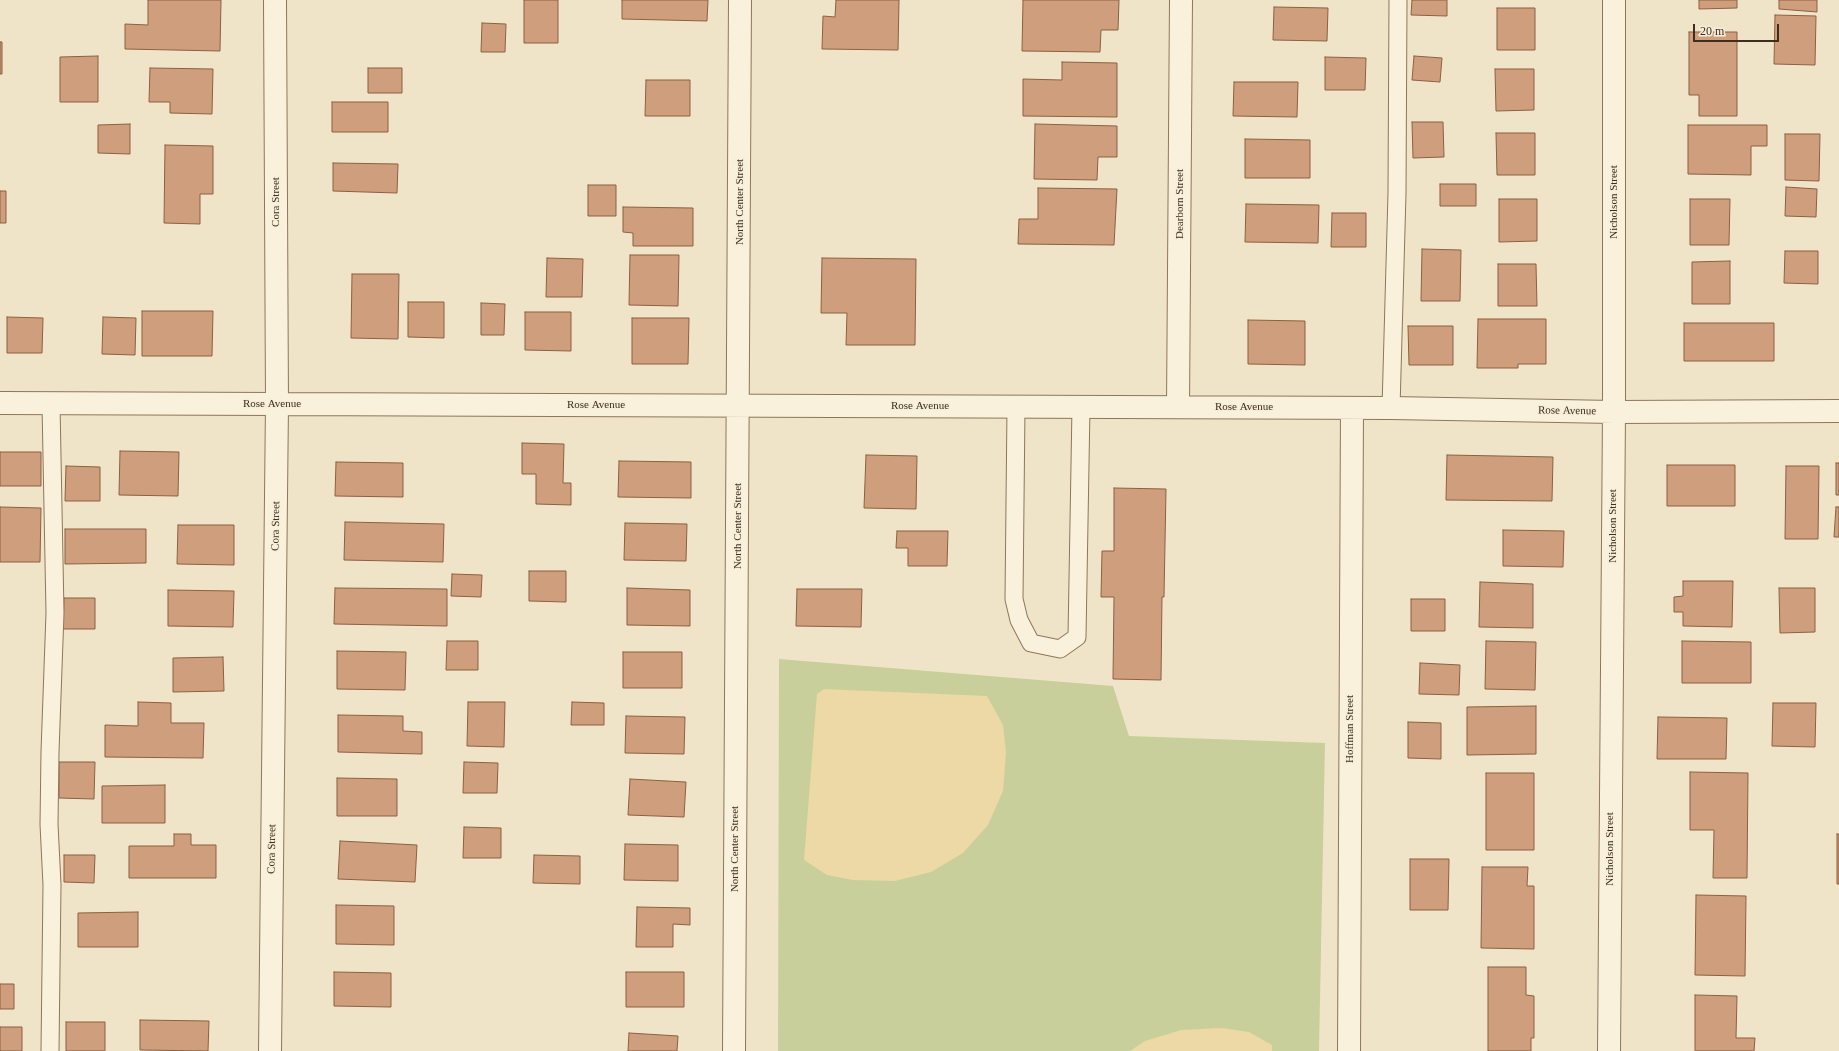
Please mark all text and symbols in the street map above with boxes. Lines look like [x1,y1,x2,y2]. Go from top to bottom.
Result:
scale bar [1695,16,1781,42]
text: 20 m [1700,24,1724,38]
street label: North Center Street [733,159,747,245]
street label: Nicholson Street [1607,165,1621,239]
street label: Dearborn Street [1173,169,1187,239]
street label: Cora Street [269,177,283,227]
street label: Rose Avenue [243,397,301,411]
street label: Rose Avenue [567,398,625,412]
street label: Rose Avenue [891,399,949,413]
street label: Rose Avenue [1215,400,1273,414]
street label: Rose Avenue [1538,404,1596,418]
street label: North Center Street [731,483,745,569]
street label: Nicholson Street [1606,489,1620,563]
street label: Cora Street [269,501,283,551]
street label: Hoffman Street [1343,695,1357,763]
street label: North Center Street [728,806,742,892]
street label: Nicholson Street [1603,812,1617,886]
street label: Cora Street [265,824,279,874]

